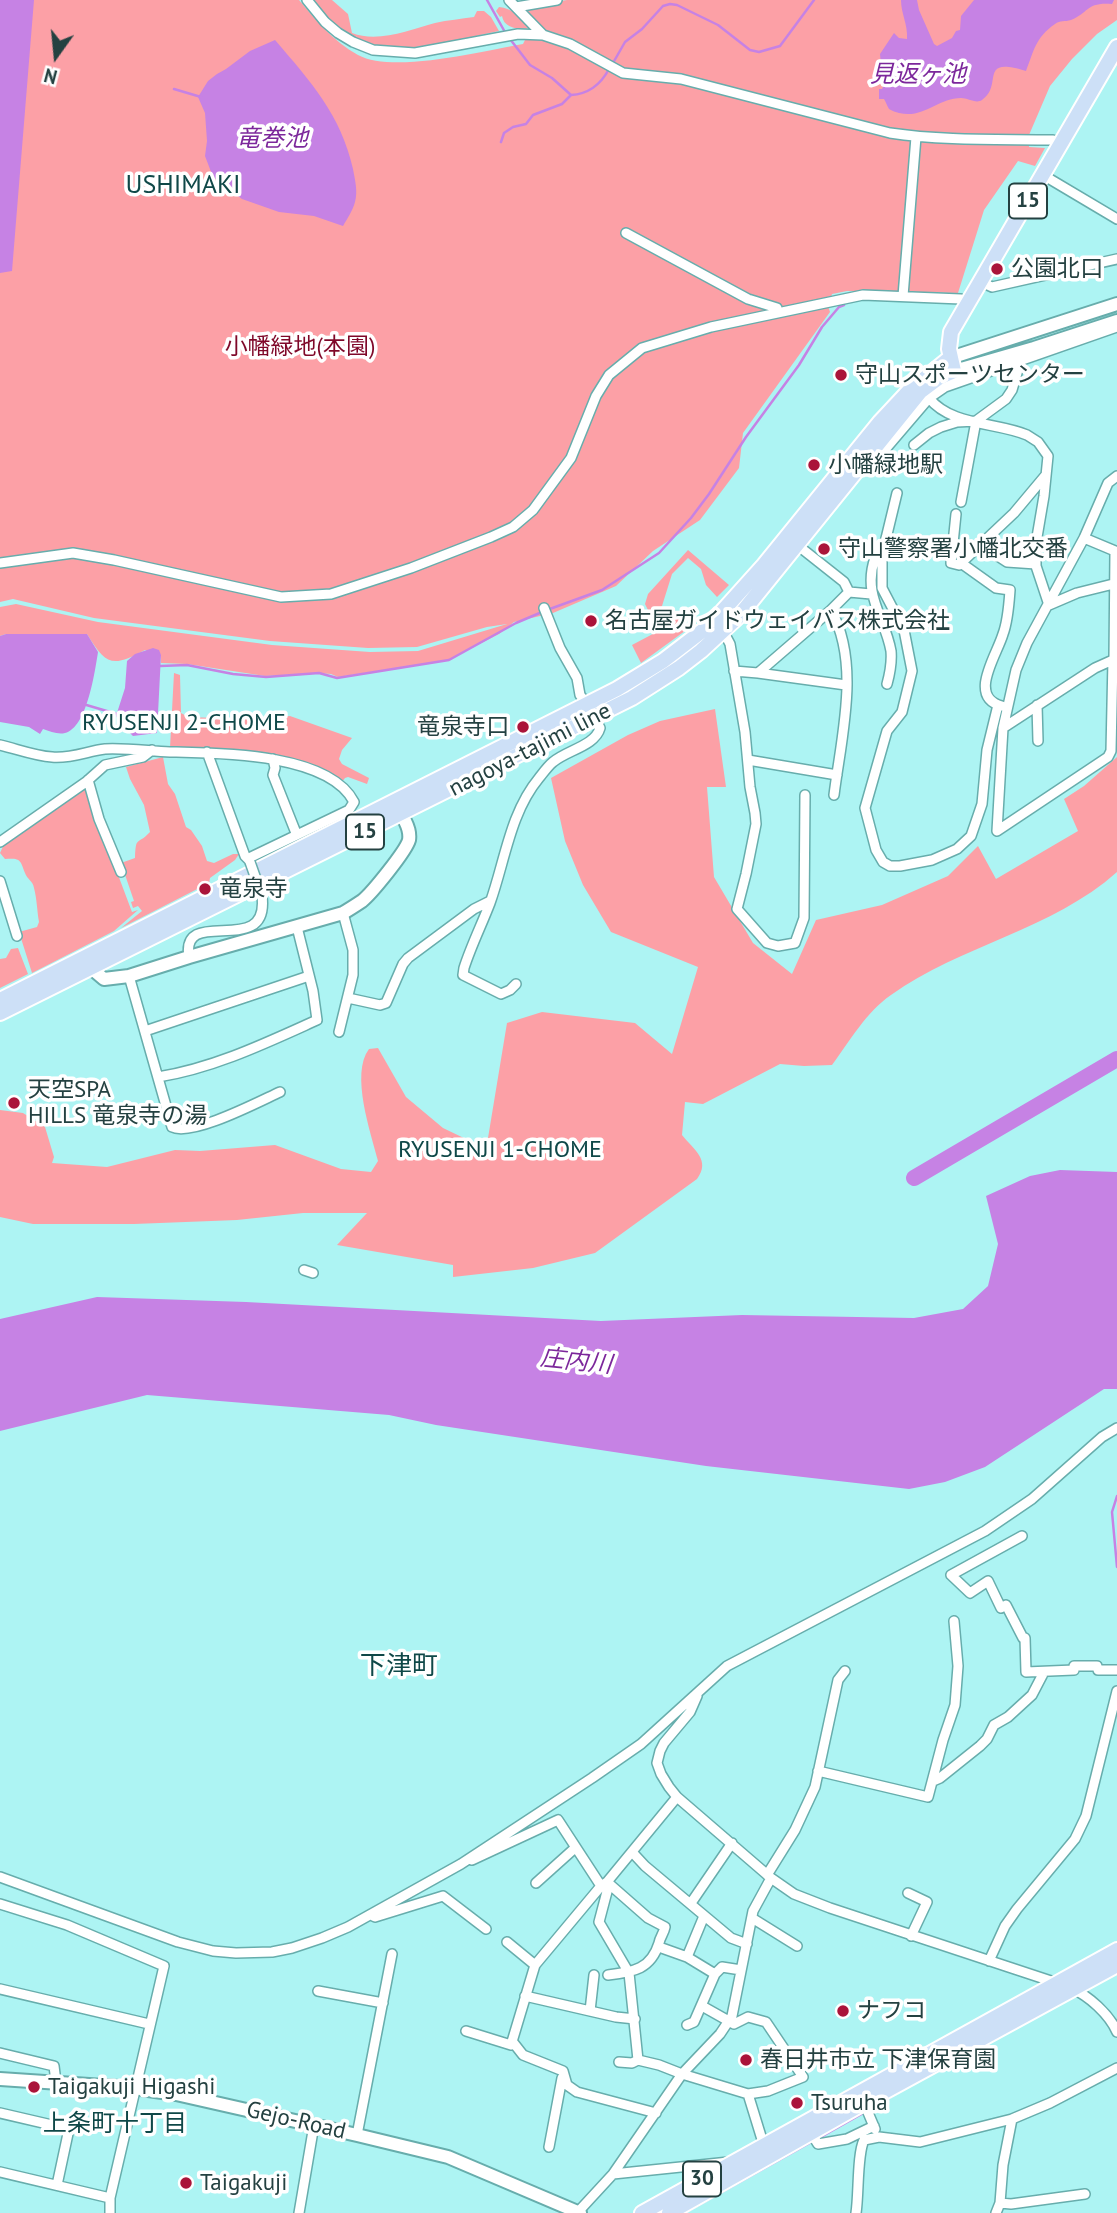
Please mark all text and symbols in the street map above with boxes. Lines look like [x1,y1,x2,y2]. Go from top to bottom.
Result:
north arrow [21,21,91,91]
water label: 見返ヶ池 [870,61,966,89]
text: N [41,63,60,89]
water label: 竜巻池 [236,125,308,153]
district label: USHIMAKI [119,170,247,202]
road number: 15 [1009,184,1047,218]
place label: 公園北口 [1011,255,1103,283]
marker: 公園北口 [989,261,1005,277]
park label: 小幡緑地(本園) [225,333,375,361]
place label: 守山スポーツセンター [855,361,1085,389]
marker: 守山スポーツセンター [833,367,849,383]
place label: 小幡緑地駅 [828,451,943,479]
marker: 小幡緑地駅 [806,457,822,473]
place label: 守山警察署小幡北交番 [838,535,1068,563]
marker: 守山警察署小幡北交番 [816,541,832,557]
place label: 名古屋ガイドウェイバス株式会社 [605,607,950,635]
marker: 名古屋ガイドウェイバス株式会社 [583,613,599,629]
street label: nagoya-tajimi line [444,697,616,803]
district label: RYUSENJI 2-CHOME [68,709,300,737]
place label: 竜泉寺口 [417,713,509,741]
marker: 竜泉寺口 [515,719,531,735]
road number: 15 [346,814,384,850]
place label: 竜泉寺 [219,875,288,903]
marker: 竜泉寺 [197,881,213,897]
place label: 天空SPA HILLS 竜泉寺の湯 [28,1076,207,1130]
marker: 天空SPA HILLS 竜泉寺の湯 [6,1095,22,1111]
district label: RYUSENJI 1-CHOME [384,1136,616,1164]
water label: 庄内川 [539,1344,613,1380]
district label: 下津町 [360,1651,438,1683]
place label: ナフコ [857,1997,926,2025]
marker: ナフコ [835,2003,851,2019]
place label: 春日井市立 下津保育園 [760,2046,996,2074]
marker: 春日井市立 下津保育園 [738,2052,754,2068]
place label: Taigakuji Higashi [48,2073,215,2101]
marker: Taigakuji Higashi [26,2079,42,2095]
place label: Tsuruha [811,2089,888,2117]
marker: Tsuruha [789,2095,805,2111]
street label: Gejo-Road [244,2096,348,2146]
district label: 上条町十丁目 [43,2110,187,2138]
road number: 30 [683,2162,721,2196]
place label: Taigakuji [200,2169,287,2197]
marker: Taigakuji [178,2175,194,2191]

